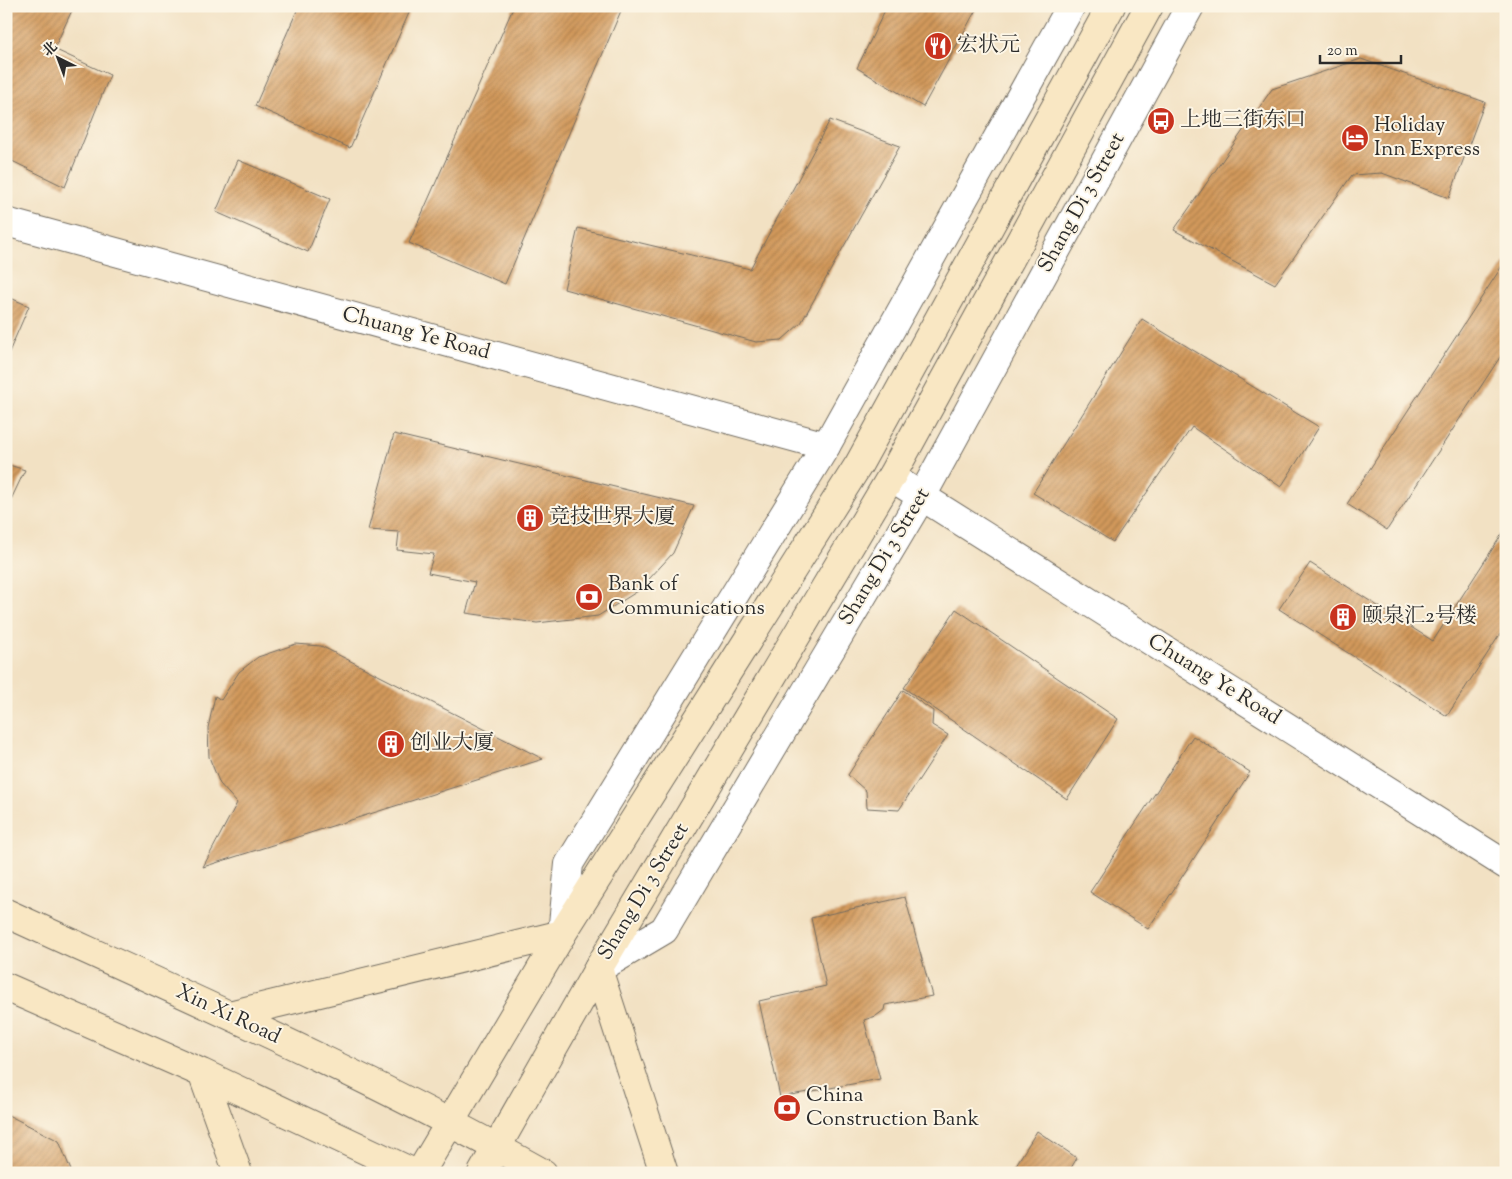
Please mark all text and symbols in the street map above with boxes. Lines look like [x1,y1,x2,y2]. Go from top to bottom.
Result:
restaurant icon: 宏状元 [923,31,953,61]
place label: 宏状元 [957,31,1020,61]
north arrow [32,32,82,82]
scale bar [1320,32,1401,64]
text: 北 [39,38,63,62]
text: 20 m [1327,41,1358,62]
bus stop icon: 上地三街东口 [1146,106,1176,136]
place label: 上地三街东口 [1180,106,1306,136]
place label: Holiday Inn Express [1374,111,1480,165]
hotel icon: Holiday Inn Express [1340,123,1370,153]
street label: Shang Di 3 Street [1031,128,1133,278]
street label: Chuang Ye Road [339,300,493,368]
street label: Shang Di 3 Street [832,483,938,631]
building icon: 竞技世界大厦 [515,503,545,533]
place label: 竞技世界大厦 [549,503,675,533]
place label: Bank of Communications [608,570,765,624]
bank icon: Bank of Communications [574,582,604,612]
building icon: 颐泉汇2号楼 [1328,602,1358,632]
place label: 颐泉汇2号楼 [1362,602,1477,632]
street label: Chuang Ye Road [1142,627,1287,733]
building icon: 创业大厦 [376,729,406,759]
place label: 创业大厦 [410,729,494,759]
street label: Shang Di 3 Street [591,818,697,966]
street label: Xin Xi Road [171,978,285,1052]
place label: China Construction Bank [806,1081,980,1135]
bank icon: China Construction Bank [772,1093,802,1123]

